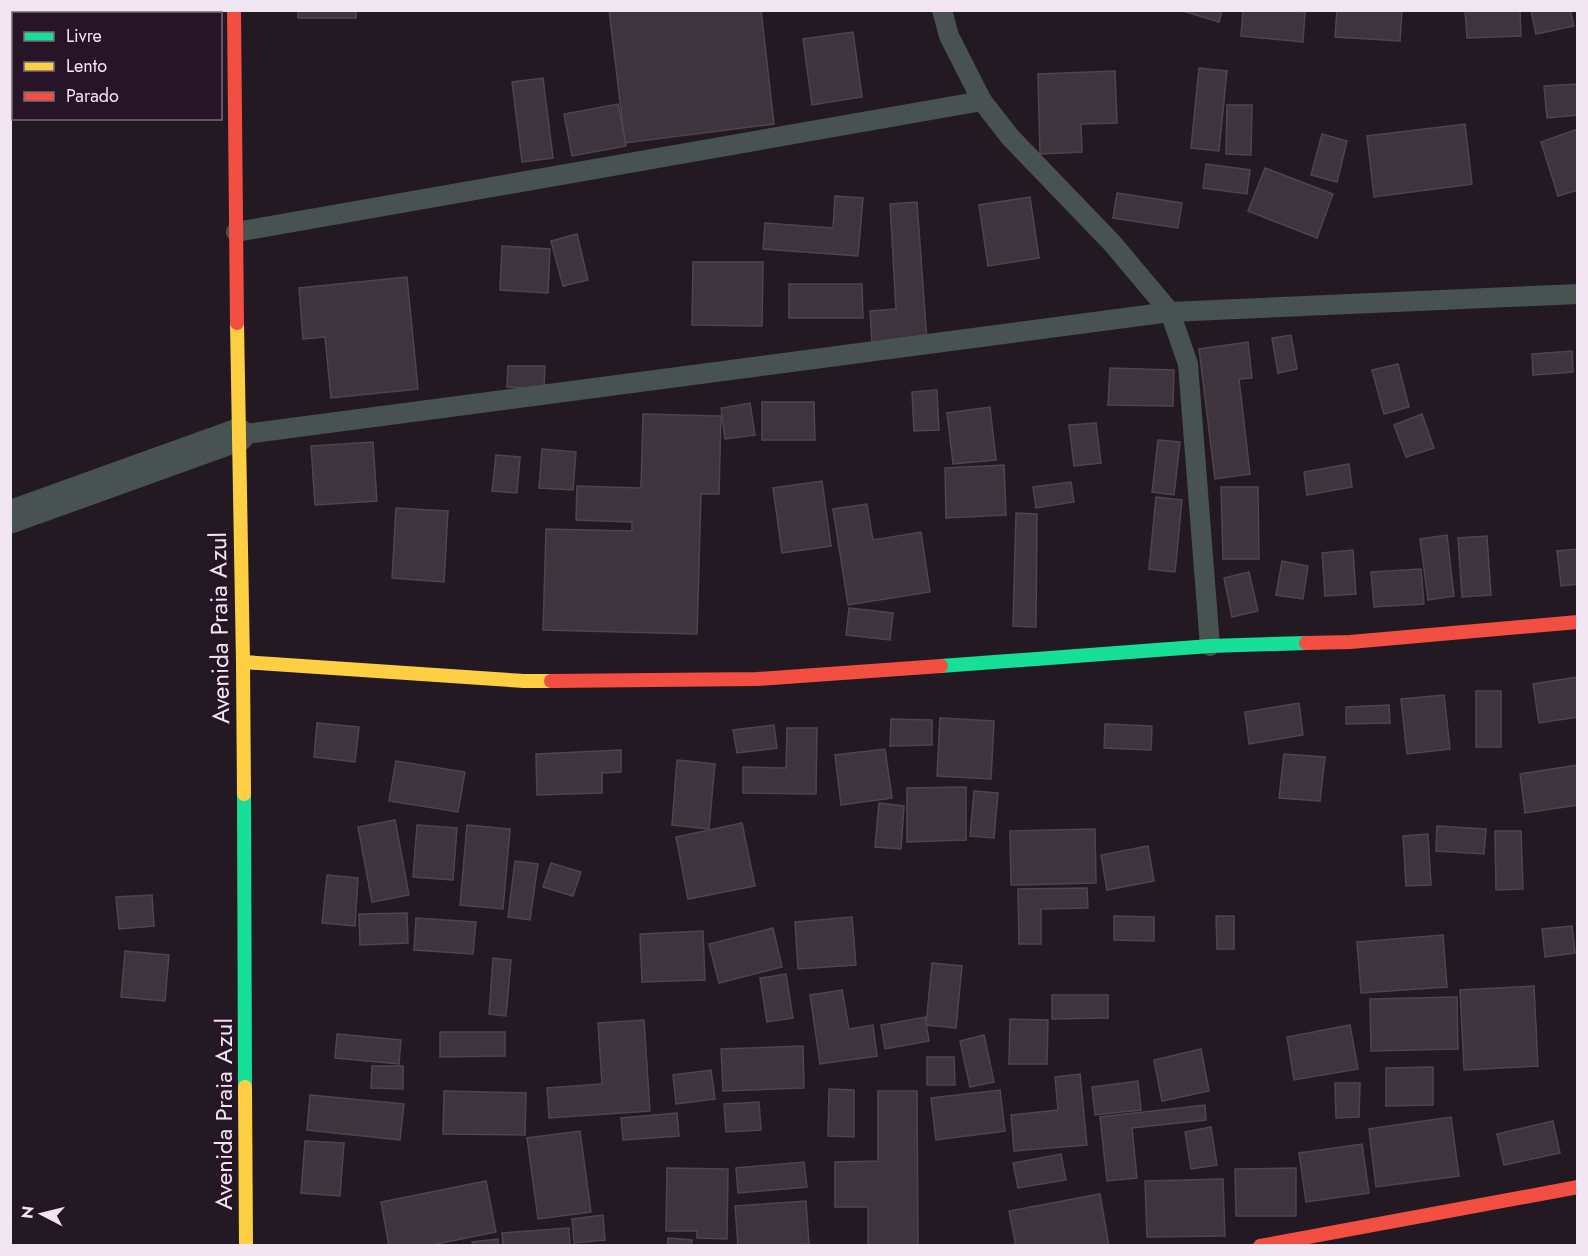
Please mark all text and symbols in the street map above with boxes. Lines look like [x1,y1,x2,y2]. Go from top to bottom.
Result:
legend [12,12,222,120]
text: Livre [66,23,102,49]
text: Lento [66,53,107,79]
text: Parado [66,83,119,109]
street label: Avenida Praia Azul [200,532,238,724]
street label: Avenida Praia Azul [206,1018,241,1210]
north arrow [12,1184,72,1244]
text: N [15,1205,40,1220]

